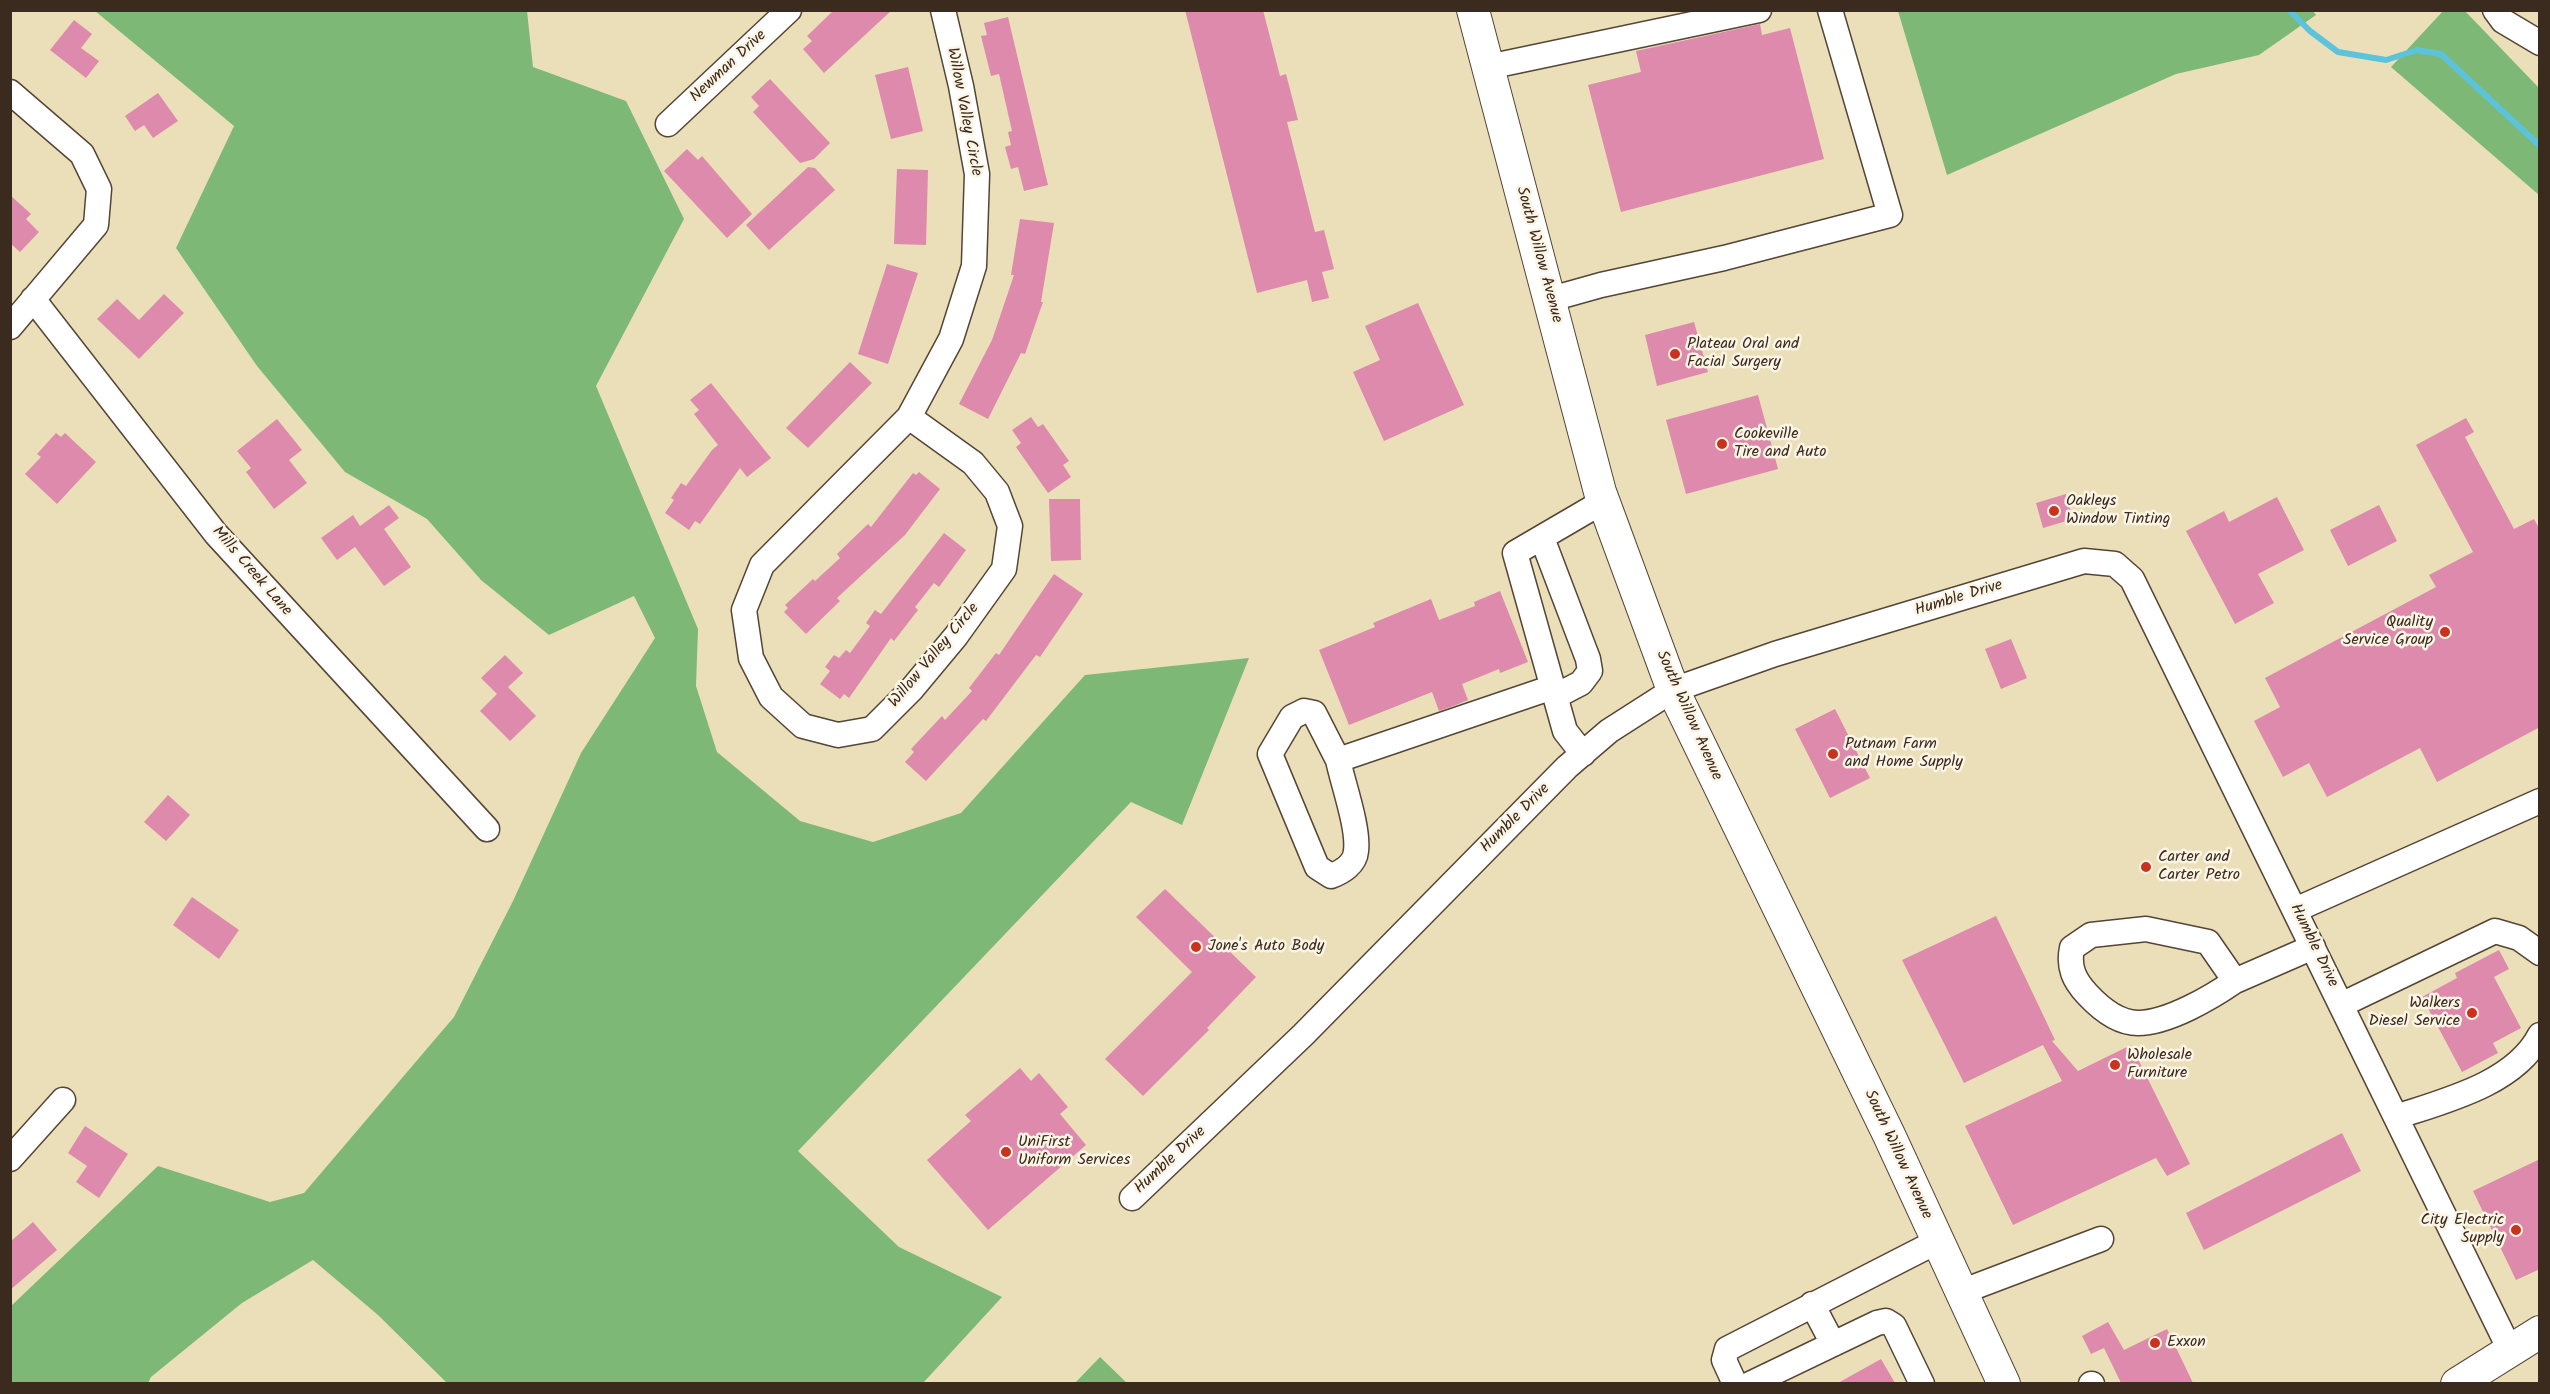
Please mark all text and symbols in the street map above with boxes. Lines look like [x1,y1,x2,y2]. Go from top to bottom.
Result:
street label: Newman Drive [687,27,771,107]
street label: Willow Valley Circle [941,46,985,178]
street label: South Willow Avenue [1511,185,1565,325]
place label: Plateau Oral and Facial Surgery [1687,335,1799,373]
marker: Plateau Oral and Facial Surgery [1668,347,1682,361]
place label: Cookeville Tire and Auto [1734,425,1827,463]
marker: Cookeville Tire and Auto [1715,437,1729,451]
place label: Oakleys Window Tinting [2066,492,2170,530]
marker: Oakleys Window Tinting [2047,504,2061,518]
street label: Mills Creek Lane [207,523,295,621]
street label: Humble Drive [1913,577,2005,621]
street label: Willow Valley Circle [886,600,984,712]
place label: Quality Service Group [2343,613,2433,651]
marker: Quality Service Group [2438,625,2452,639]
street label: South Willow Avenue [1651,648,1725,784]
place label: Putnam Farm and Home Supply [1845,735,1963,773]
marker: Putnam Farm and Home Supply [1826,747,1840,761]
street label: Humble Drive [1477,780,1555,858]
place label: Carter and Carter Petro [2158,848,2240,886]
marker: Carter and Carter Petro [2139,860,2153,874]
street label: Humble Drive [2285,901,2341,991]
place label: Jone's Auto Body [1208,937,1324,957]
marker: Jone's Auto Body [1189,940,1203,954]
place label: Walkers Diesel Service [2368,994,2460,1032]
marker: Walkers Diesel Service [2465,1006,2479,1020]
place label: Wholesale Furniture [2127,1046,2192,1084]
marker: Wholesale Furniture [2108,1058,2122,1072]
street label: South Willow Avenue [1859,1087,1935,1223]
street label: Humble Drive [1131,1123,1211,1199]
place label: UniFirst Uniform Services [1018,1133,1130,1171]
marker: UniFirst Uniform Services [999,1145,1013,1159]
place label: City Electric Supply [2420,1211,2504,1249]
marker: City Electric Supply [2509,1223,2523,1237]
place label: Exxon [2167,1333,2206,1353]
marker: Exxon [2148,1336,2162,1350]

